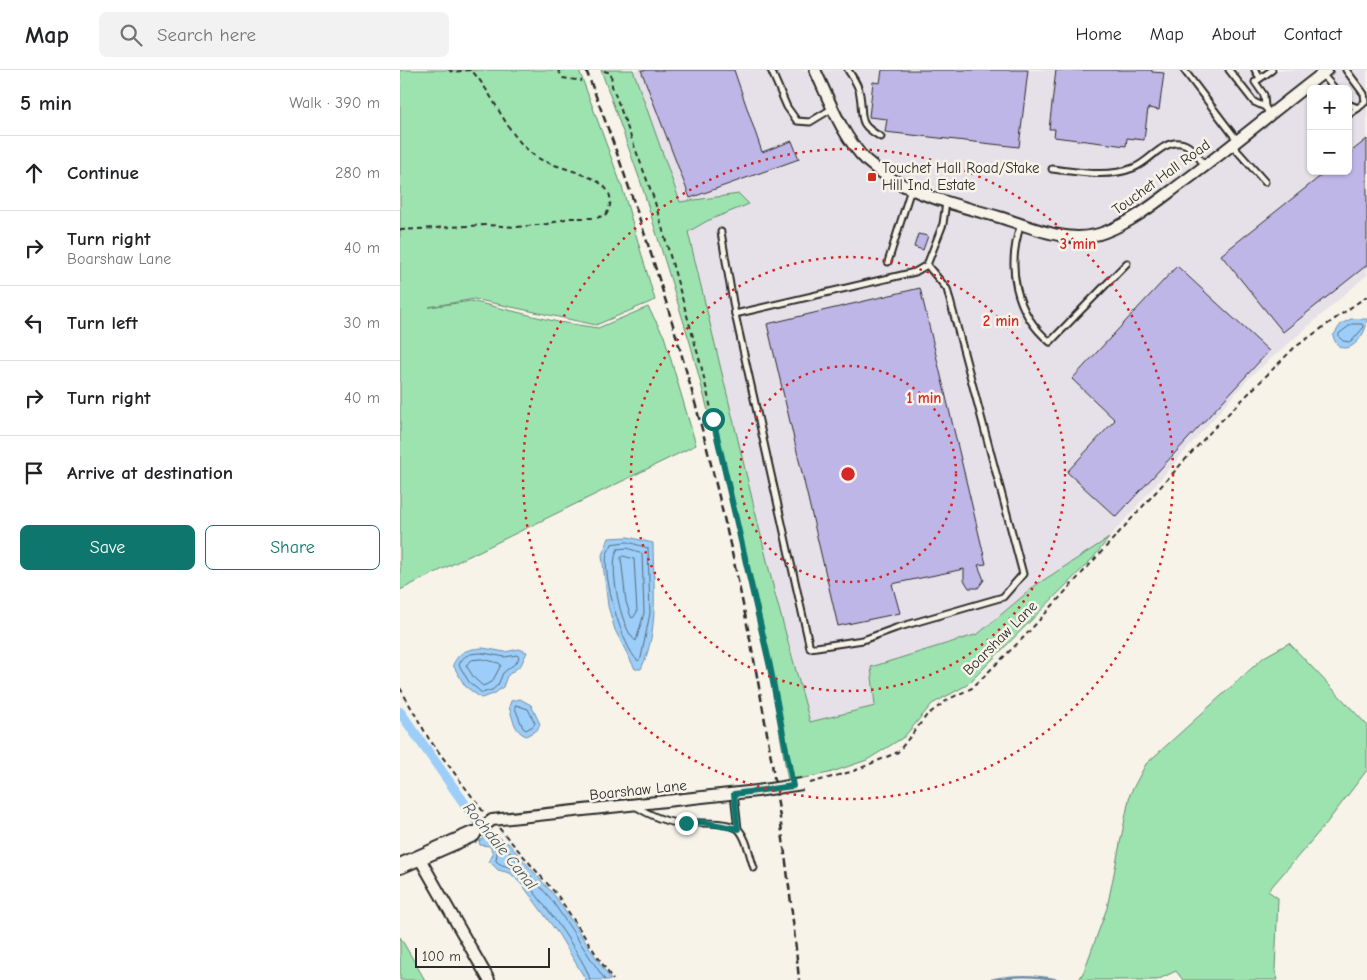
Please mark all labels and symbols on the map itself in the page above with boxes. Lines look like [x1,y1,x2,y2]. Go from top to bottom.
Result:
street label: Touchet Hall Road [1109,135,1213,219]
place label: Touchet Hall Road/Stake Hill Ind. Estate [882,159,1040,194]
marker: Touchet Hall Road/Stake Hill Ind. Estate [866,171,878,183]
text: 3 min [1060,235,1096,253]
text: 2 min [983,312,1019,330]
text: 1 min [907,389,941,407]
route start [702,408,725,431]
centre of rings [839,465,857,483]
street label: Boarshaw Lane [959,597,1041,679]
street label: Boarshaw Lane [588,776,688,804]
water label: Rochdale Canal [459,799,541,893]
route end [675,812,698,835]
scale bar [415,945,550,968]

